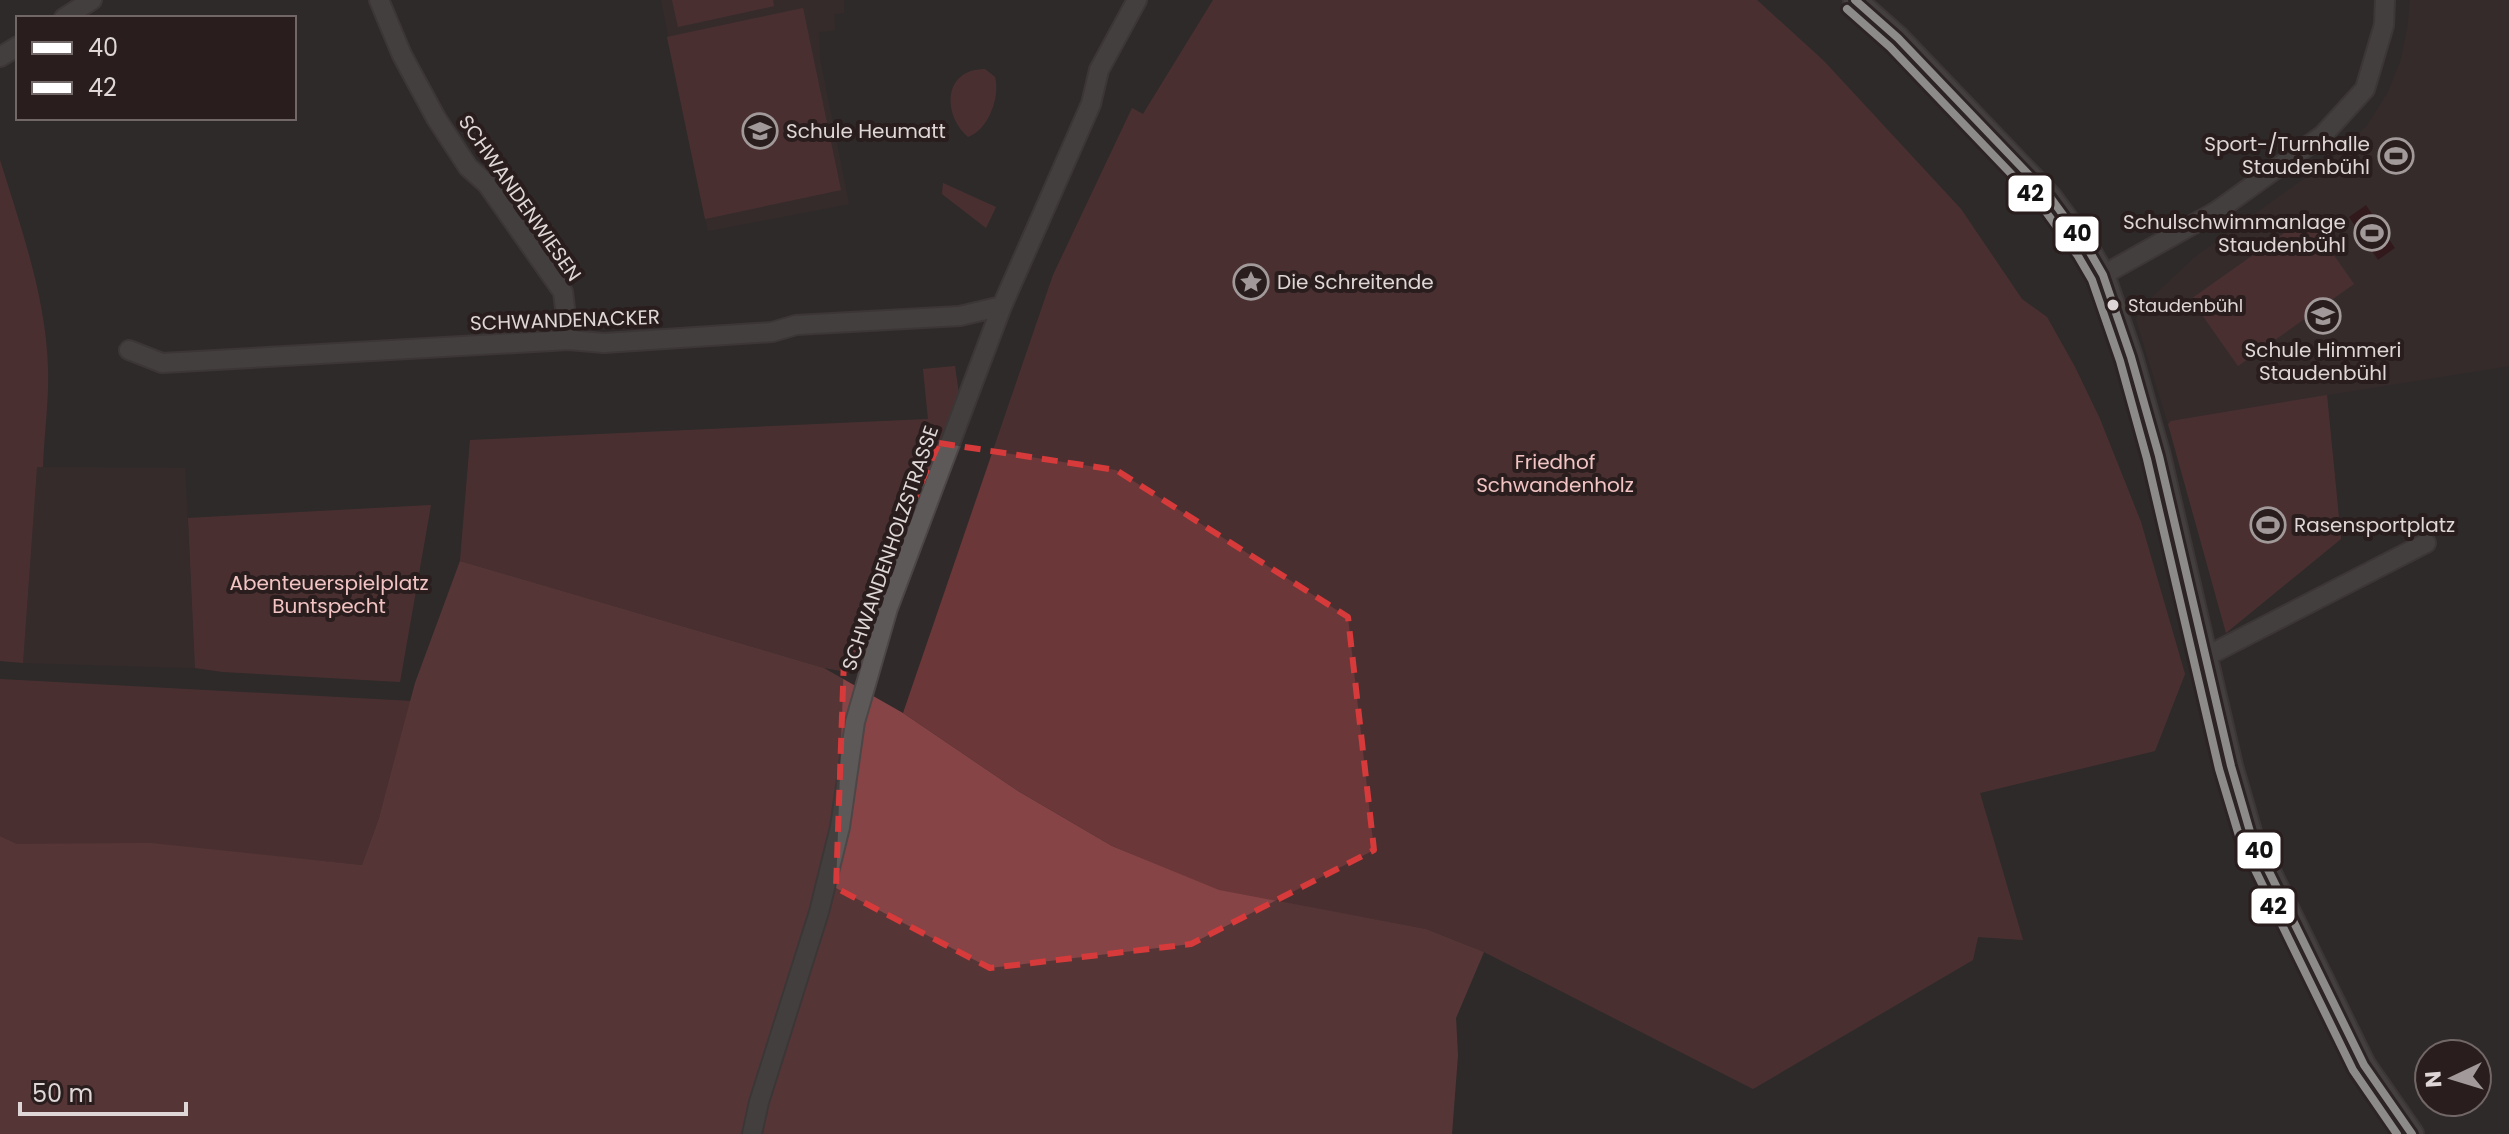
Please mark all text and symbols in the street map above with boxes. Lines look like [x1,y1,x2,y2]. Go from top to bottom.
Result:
legend [16,16,296,120]
text: 40 [88,31,118,64]
text: 42 [88,71,117,104]
street label: SCHWANDENWIESEN [452,109,588,287]
school or university icon: Schule Heumatt [741,112,779,150]
place label: Schule Heumatt [786,117,946,145]
place label: Sport-/Turnhalle Staudenbühl [2204,130,2370,181]
sports icon: Sport-/Turnhalle Staudenbühl [2377,137,2415,175]
line badge: 42 [2007,174,2053,213]
text: 42 [2016,178,2044,209]
place label: Schulschwimmanlage Staudenbühl [2123,208,2346,259]
sports icon: Schulschwimmanlage Staudenbühl [2353,214,2391,252]
line badge: 40 [2054,215,2100,253]
text: 40 [2062,218,2092,249]
place icon: Die Schreitende [1232,263,1270,301]
place label: Die Schreitende [1277,268,1434,296]
place label: Staudenbühl [2128,293,2243,318]
marker: Staudenbühl [2105,297,2121,313]
school or university icon: Schule Himmeri Staudenbühl [2304,297,2342,335]
street label: SCHWANDENACKER [470,303,660,337]
place label: Schule Himmeri Staudenbühl [2245,336,2401,387]
street label: SCHWANDENHOLZSTRASSE [835,422,945,674]
park label: Friedhof Schwandenholz [1476,448,1634,499]
sports icon: Rasensportplatz [2249,506,2287,544]
place label: Rasensportplatz [2294,511,2455,539]
park label: Abenteuerspielplatz Buntspecht [229,569,429,620]
line badge: 40 [2236,831,2282,870]
text: 40 [2244,835,2274,866]
line badge: 42 [2250,887,2296,925]
text: 42 [2259,891,2287,922]
north arrow [2413,1038,2493,1118]
scale bar [20,1066,186,1116]
text: N [2418,1070,2450,1089]
text: 50 m [32,1077,93,1110]

